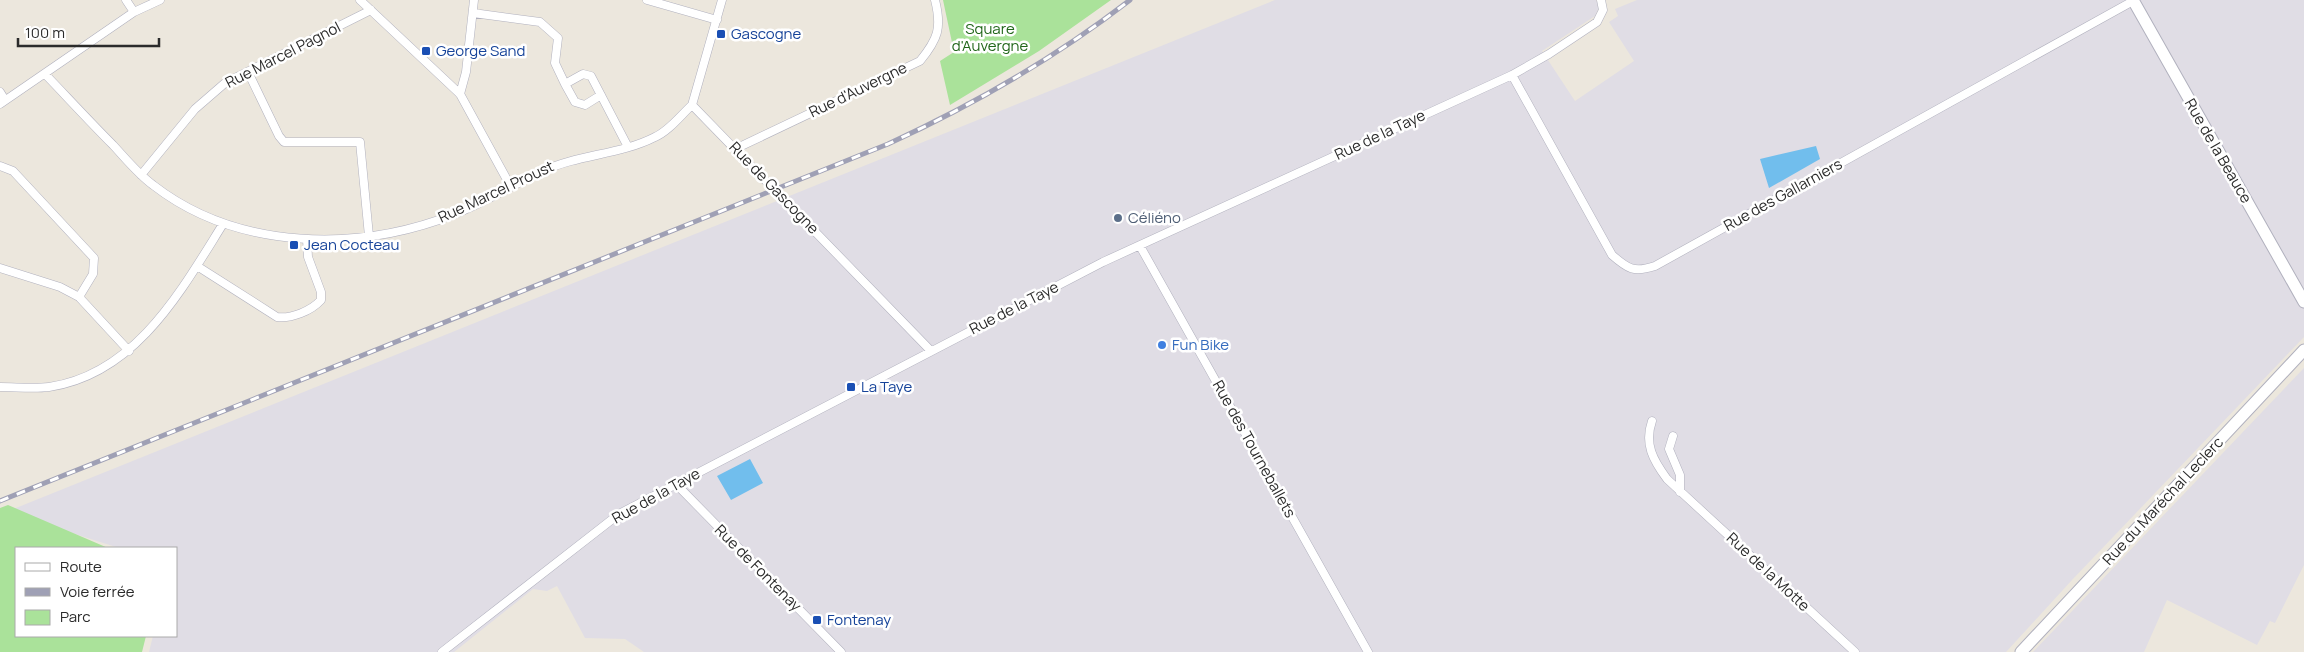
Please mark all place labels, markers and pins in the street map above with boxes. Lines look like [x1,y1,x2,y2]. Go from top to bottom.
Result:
place label: Gascogne [731,23,801,44]
marker: Gascogne [715,28,727,40]
place label: George Sand [436,40,525,61]
marker: George Sand [420,45,432,57]
place label: Céliéno [1128,207,1181,228]
marker: Céliéno [1112,212,1124,224]
place label: Jean Cocteau [304,234,399,255]
marker: Jean Cocteau [288,239,300,251]
place label: Fun Bike [1172,334,1229,355]
marker: Fun Bike [1156,339,1168,351]
place label: La Taye [861,376,912,397]
marker: La Taye [845,381,857,393]
place label: Fontenay [827,609,891,630]
marker: Fontenay [811,614,823,626]

